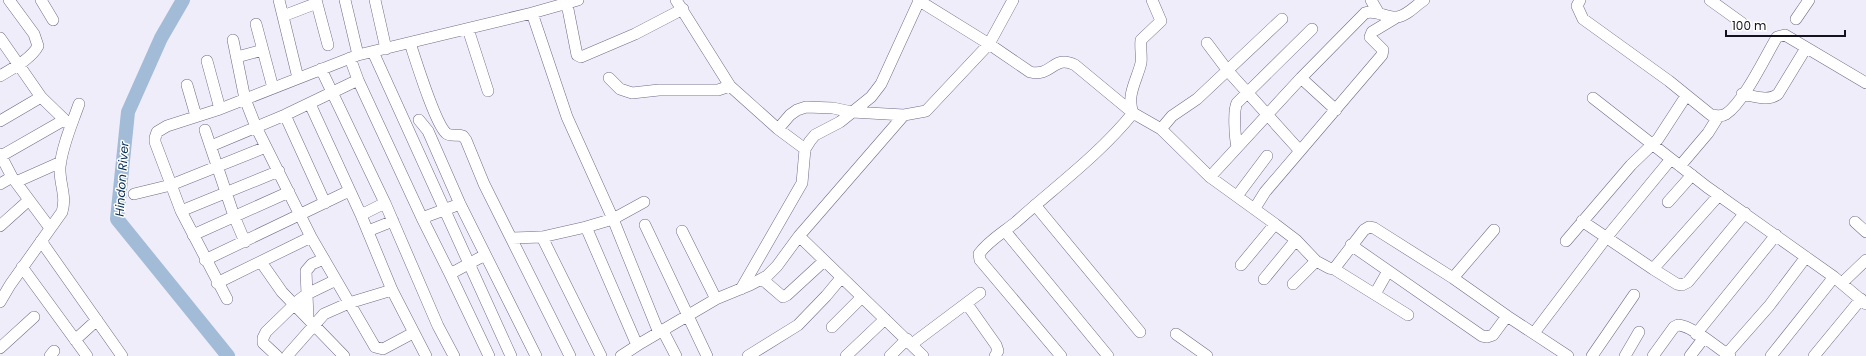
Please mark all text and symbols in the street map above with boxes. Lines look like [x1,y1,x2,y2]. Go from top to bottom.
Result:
scale bar [1726,12,1845,38]
text: 100 m [1732,17,1766,34]
water label: Hindon River [110,141,133,217]

